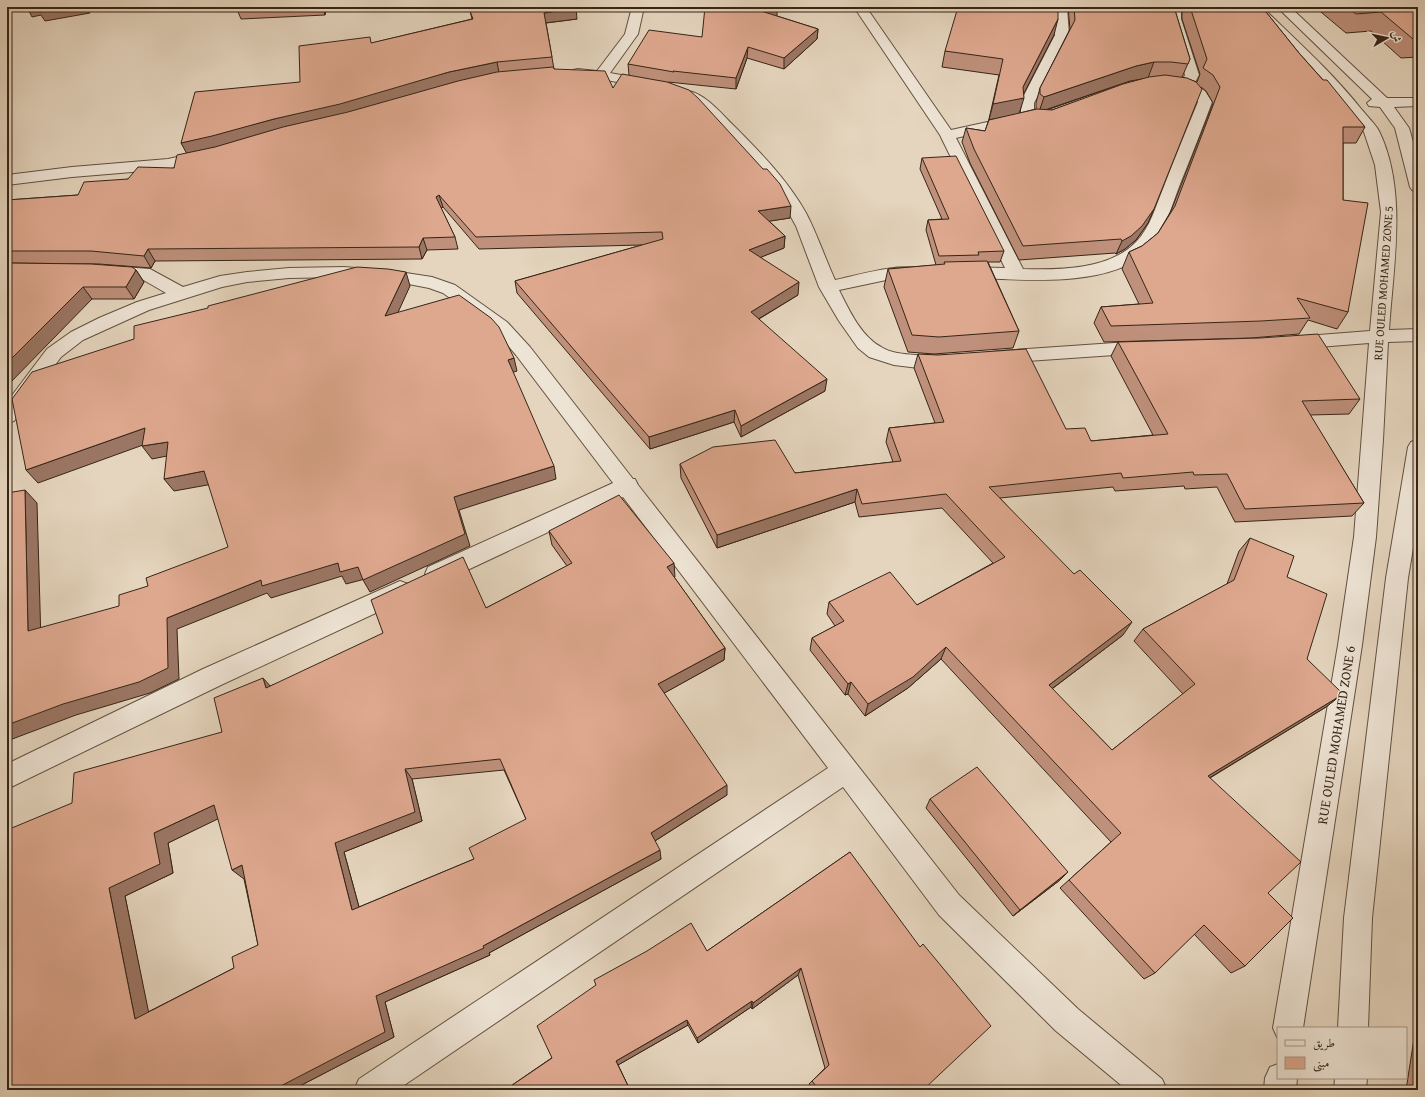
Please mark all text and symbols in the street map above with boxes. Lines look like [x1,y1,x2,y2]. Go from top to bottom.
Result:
north arrow [1367,18,1407,58]
text: ش [1388,30,1406,43]
street label: RUE OULED MOHAMED ZONE 5 [1369,205,1397,361]
street label: RUE OULED MOHAMED ZONE 6 [1312,644,1360,826]
legend [1277,1027,1407,1079]
text: طريق [1313,1034,1335,1051]
text: مبنى [1313,1054,1329,1072]

